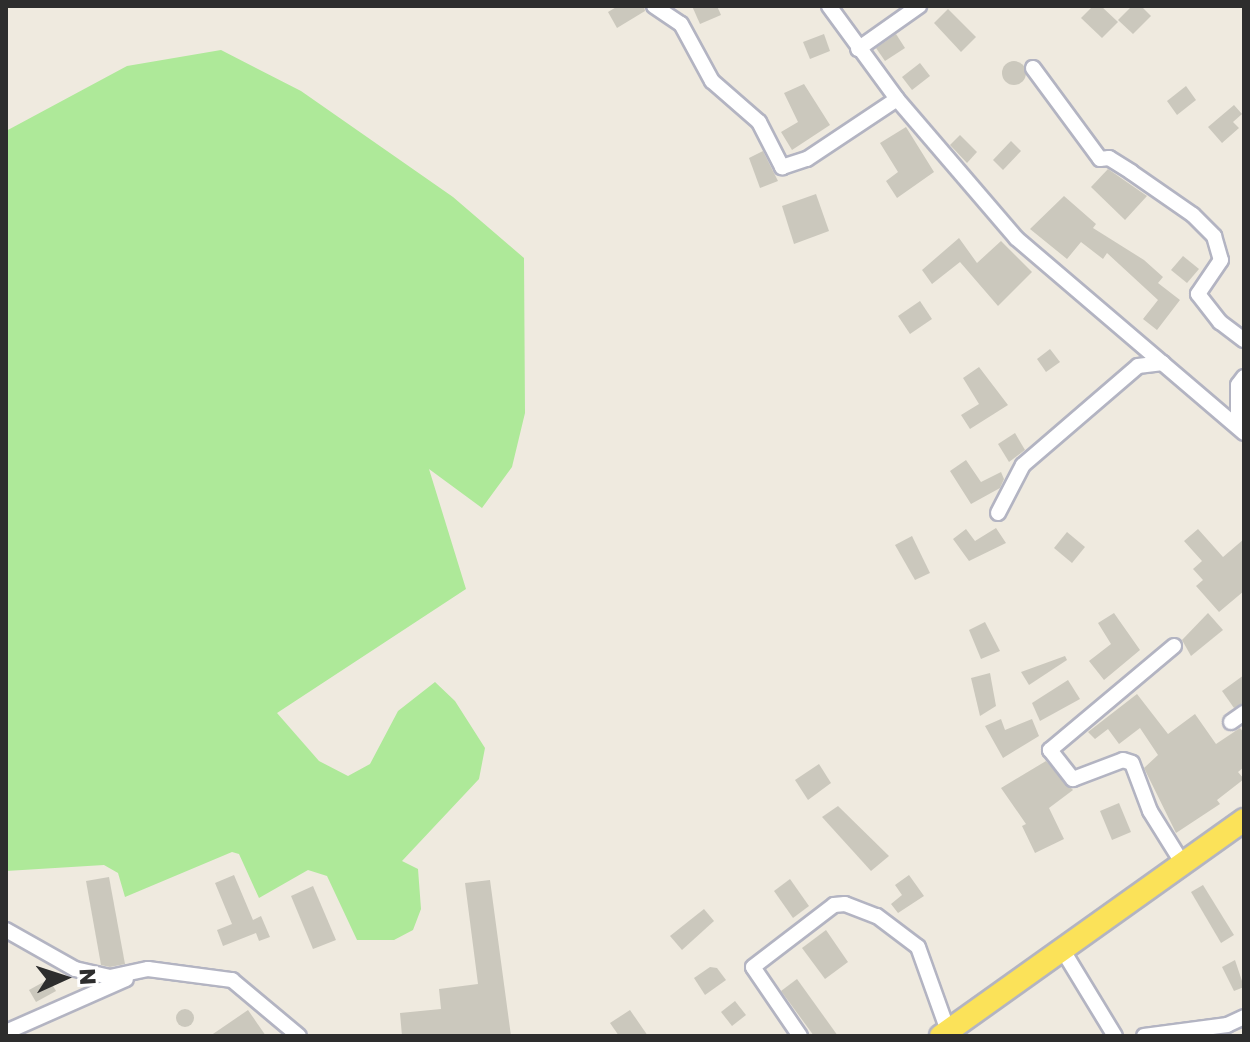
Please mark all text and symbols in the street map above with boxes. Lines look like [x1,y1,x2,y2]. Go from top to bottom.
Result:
north arrow [24,938,104,1018]
text: N [75,968,102,986]

